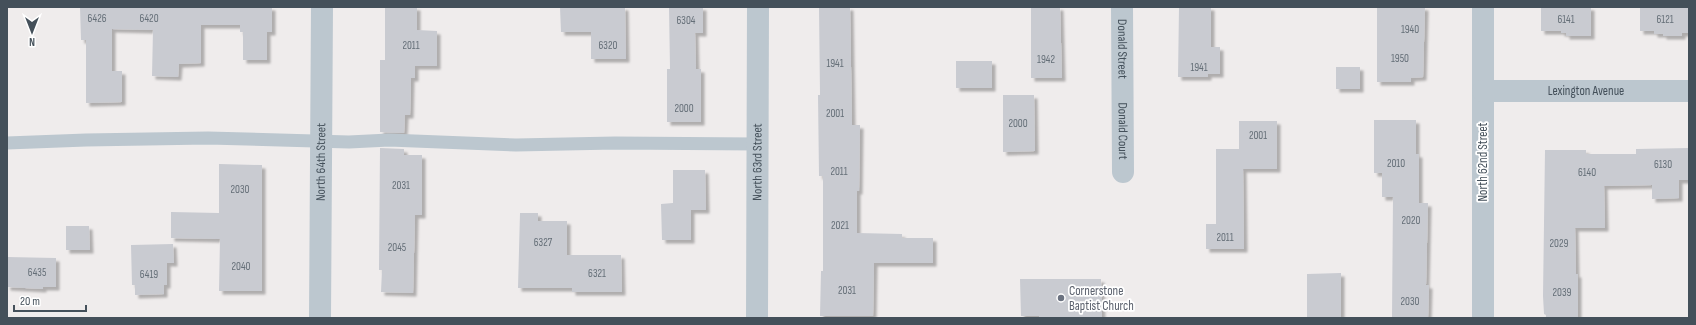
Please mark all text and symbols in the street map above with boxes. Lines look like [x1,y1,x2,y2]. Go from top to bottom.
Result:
north arrow [12,12,52,52]
house number: 6426 [87,12,107,25]
house number: 6420 [139,12,159,25]
house number: 6141 [1557,13,1575,26]
house number: 6121 [1656,13,1674,26]
house number: 6304 [677,14,696,27]
street label: Donald Street [1114,19,1130,79]
house number: 1940 [1401,23,1419,36]
text: N [29,35,35,48]
house number: 2011 [402,39,420,52]
house number: 6320 [599,39,618,52]
house number: 1950 [1391,52,1409,65]
house number: 1942 [1037,53,1055,66]
house number: 1941 [826,57,844,70]
house number: 1941 [1190,61,1208,74]
street label: Lexington Avenue [1548,83,1624,99]
house number: 2000 [674,102,694,115]
street label: Donald Court [1115,102,1131,160]
house number: 2001 [826,107,844,120]
house number: 2000 [1008,117,1028,130]
street label: North 62nd Street [1475,122,1491,202]
street label: North 64th Street [313,123,329,201]
street label: North 63rd Street [749,123,766,201]
house number: 2001 [1249,129,1267,142]
house number: 2010 [1387,157,1405,170]
house number: 6130 [1654,158,1672,171]
house number: 2011 [830,165,848,178]
house number: 6140 [1578,166,1596,179]
house number: 2031 [392,179,410,192]
house number: 2030 [231,183,250,196]
house number: 2020 [1402,214,1421,227]
house number: 2021 [831,219,849,232]
house number: 2011 [1216,231,1234,244]
house number: 6327 [534,236,553,249]
house number: 2029 [1550,237,1569,250]
house number: 2045 [388,241,406,254]
house number: 2040 [232,260,251,273]
house number: 6435 [28,266,46,279]
house number: 6321 [588,267,606,280]
house number: 6419 [140,268,158,281]
place label: Cornerstone Baptist Church [1069,283,1134,314]
house number: 2031 [838,284,856,297]
house number: 2039 [1553,286,1572,299]
scale bar [14,287,86,313]
marker: Cornerstone Baptist Church [1056,293,1066,303]
text: 20 m [20,294,40,309]
house number: 2030 [1401,295,1420,308]

